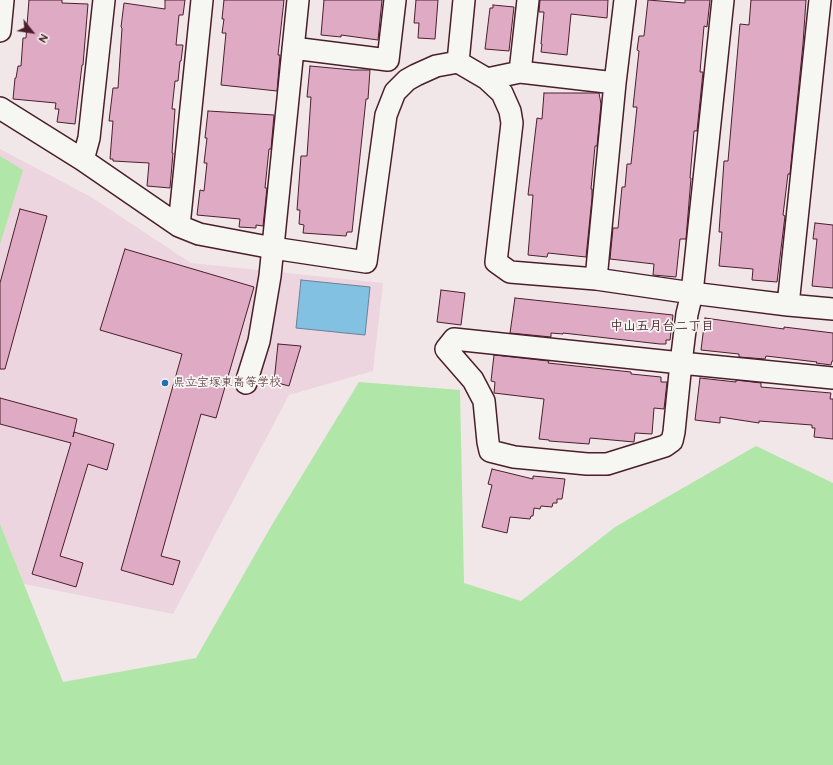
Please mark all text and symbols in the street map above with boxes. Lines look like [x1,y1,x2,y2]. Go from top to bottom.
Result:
north arrow [12,12,52,52]
text: N [35,31,51,45]
district label: 中山五月台二丁目 [610,319,714,335]
place label: 県立宝塚東高等学校 [173,376,281,390]
marker: 県立宝塚東高等学校 [160,378,170,388]

